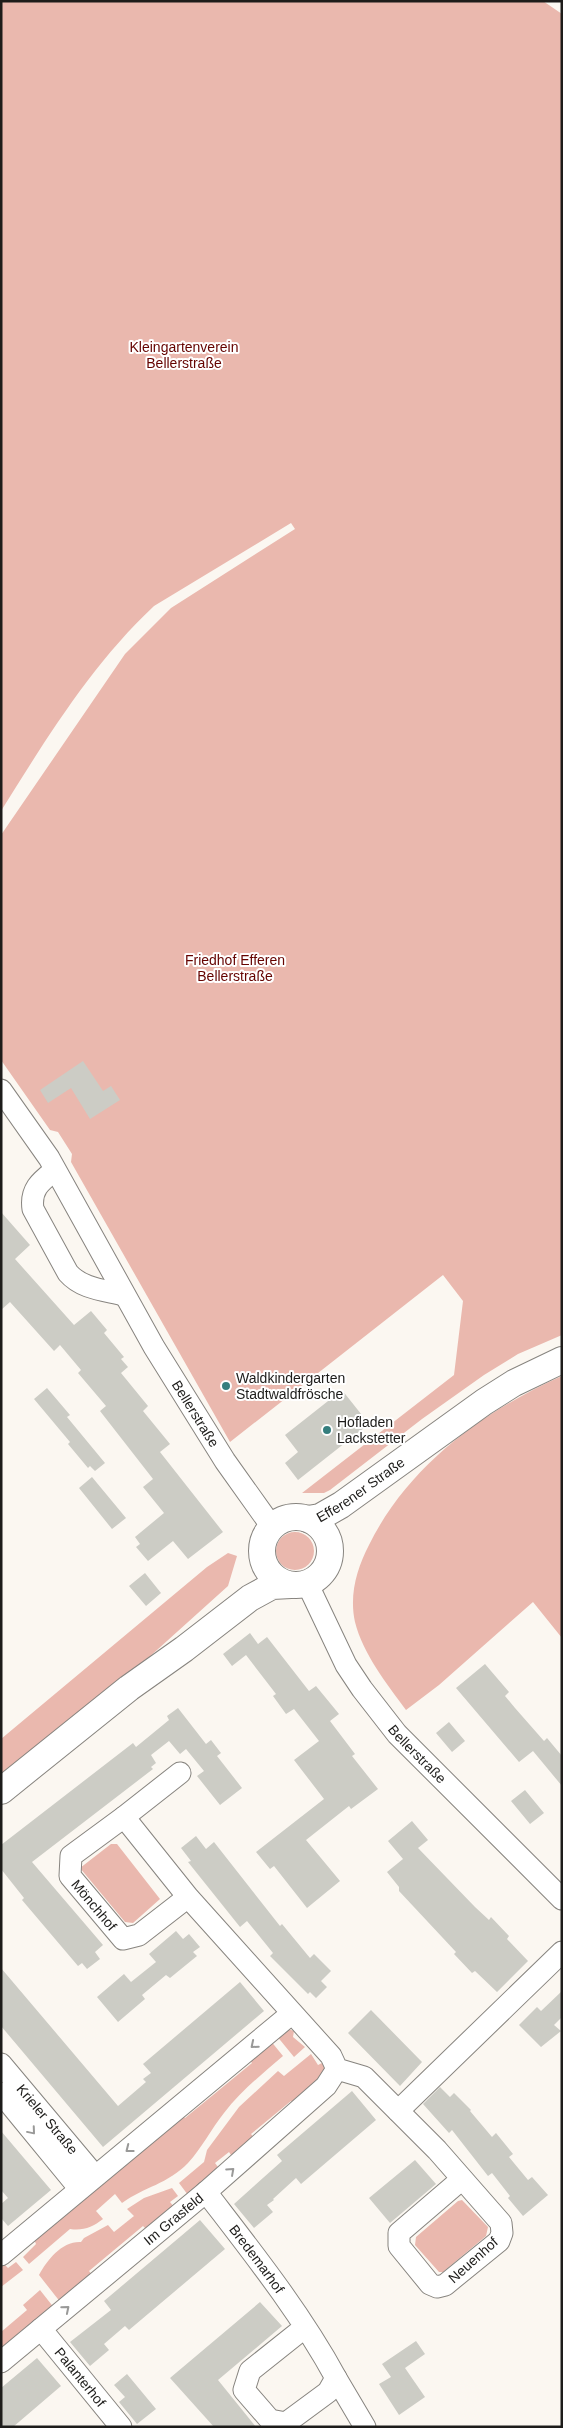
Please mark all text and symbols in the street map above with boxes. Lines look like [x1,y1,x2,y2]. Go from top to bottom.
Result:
park label: Kleingartenverein Bellerstraße [130,339,238,371]
park label: Friedhof Efferen Bellerstraße [185,952,285,984]
place label: Waldkindergarten Stadtwaldfrösche [236,1370,345,1402]
street label: Bellerstraße [169,1377,222,1450]
marker: Waldkindergarten Stadtwaldfrösche [220,1380,232,1392]
place label: Hofladen Lackstetter [337,1414,406,1446]
marker: Hofladen Lackstetter [321,1424,333,1436]
street label: Efferener Straße [314,1454,408,1525]
street label: Bellerstraße [385,1722,450,1787]
street label: Mönchhof [68,1876,120,1934]
one-way arrow [250,2039,259,2048]
street label: Krieler Straße [13,2081,81,2158]
one-way arrow [27,2125,35,2134]
one-way arrow [125,2143,135,2152]
one-way arrow [225,2168,234,2177]
street label: Im Grasfeld [140,2190,206,2248]
street label: Bredemarhof [226,2222,288,2296]
street label: Neuenhof [445,2234,501,2286]
one-way arrow [60,2305,69,2314]
street label: Palanterhof [51,2344,109,2410]

